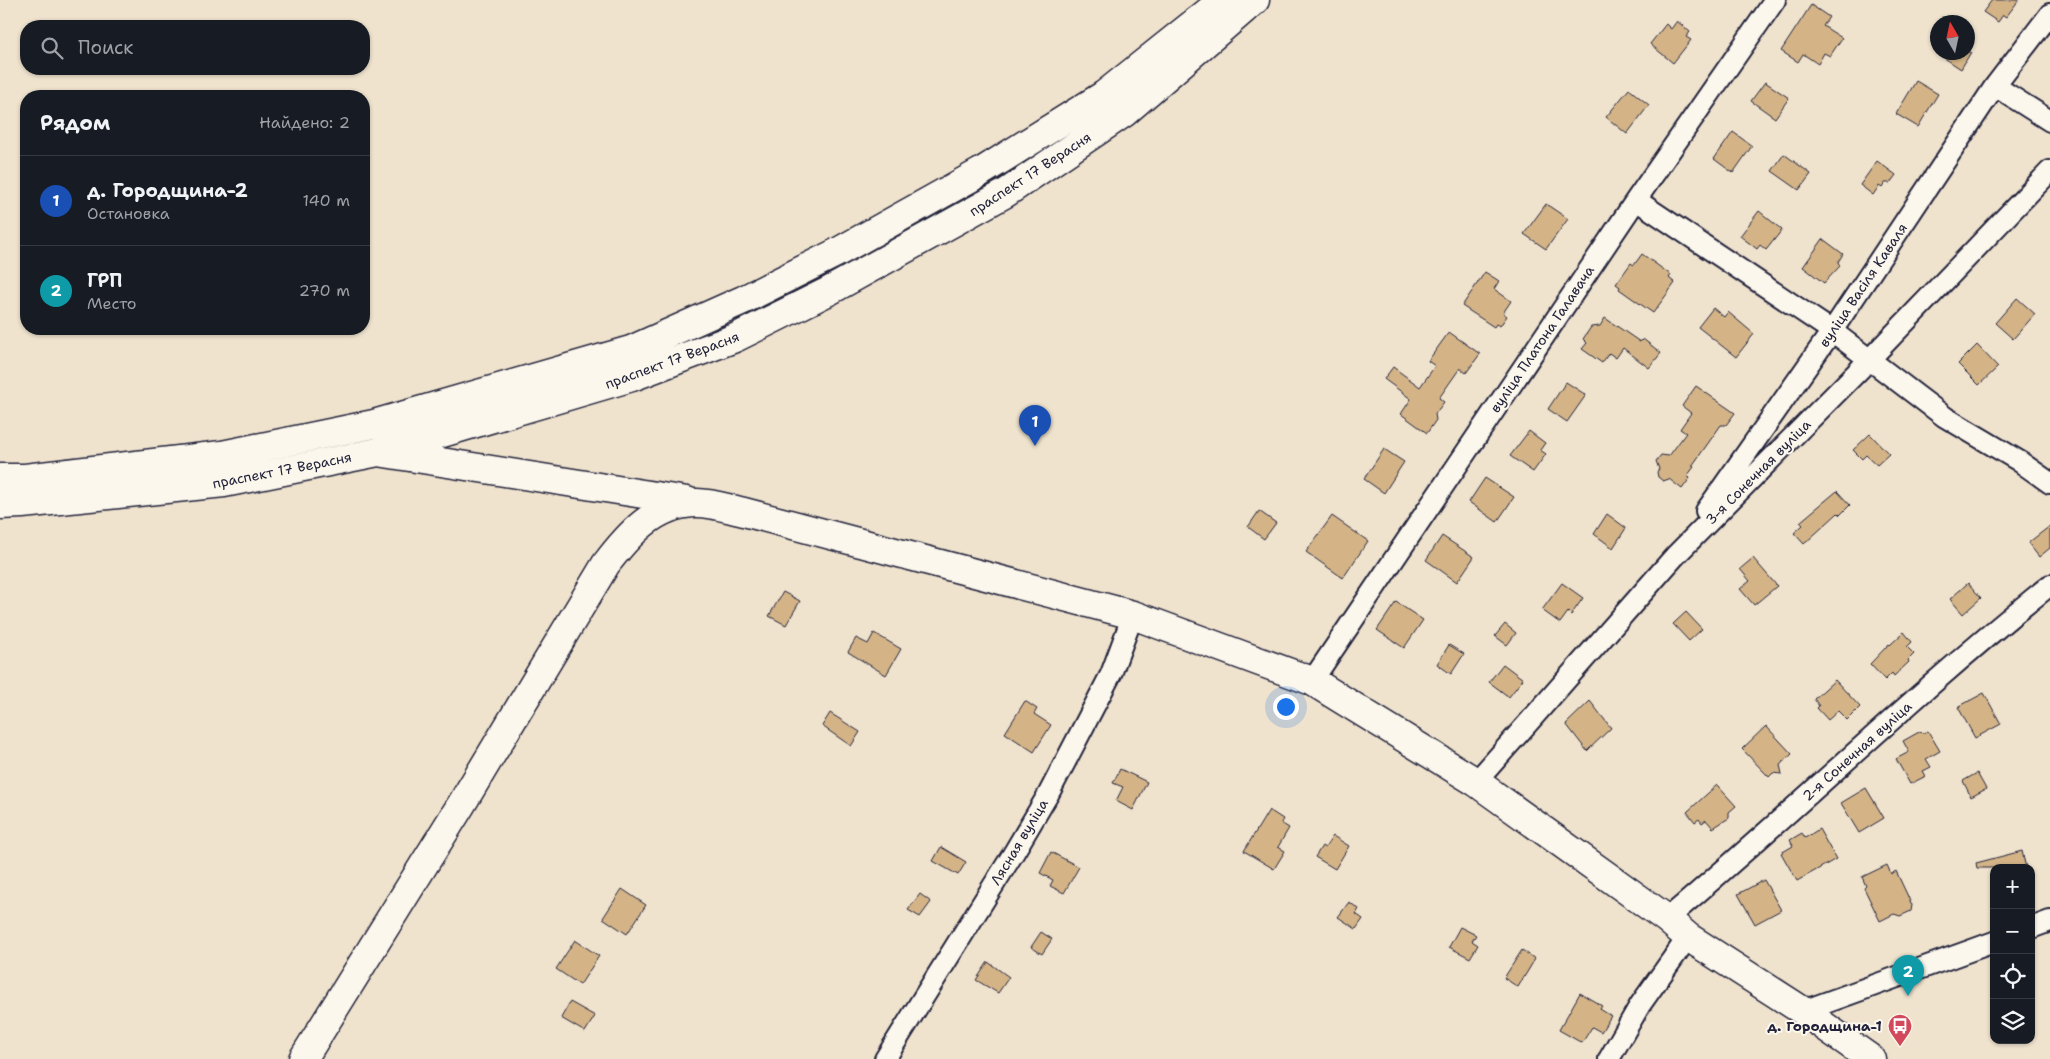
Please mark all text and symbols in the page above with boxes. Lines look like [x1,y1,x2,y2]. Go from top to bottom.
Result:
north arrow [1930,15,1975,60]
search box [20,20,370,75]
icon: search [38,34,66,62]
text: Поиск [78,35,133,60]
text: Рядом [40,109,110,137]
text: Найдено: 2 [259,112,350,133]
street label: праспект 17 Верасня [966,128,1094,220]
text: д. Городщина-2 [87,178,248,203]
text: 1 [52,190,60,211]
text: 140 m [303,190,350,211]
text: Остановка [87,203,170,224]
street label: вуліца Васіля Каваля [1815,220,1911,350]
street label: вуліца Платона Галавача [1486,262,1598,416]
text: ГРП [87,268,122,293]
text: 2 [50,280,62,301]
text: 270 m [299,280,350,301]
text: Место [87,293,137,314]
street label: праспект 17 Верасня [602,327,742,393]
pin: 1 [1019,405,1051,446]
street label: 3-я Сонечная вуліца [1702,415,1815,528]
street label: праспект 17 Верасня [211,448,353,492]
your location [1273,694,1299,720]
street label: 2-я Сонечная вуліца [1799,697,1916,805]
street label: Лясная вуліца [986,795,1052,888]
map controls [1990,864,2035,1044]
button: + [1990,864,2035,909]
button: − [1990,909,2035,954]
button: locate [1990,954,2035,999]
pin: 2 [1892,955,1924,996]
button: layers [1990,999,2035,1044]
bus stop icon: д. Городщина-1 [1887,1013,1913,1047]
place label: д. Городщина-1 [1767,1017,1882,1035]

